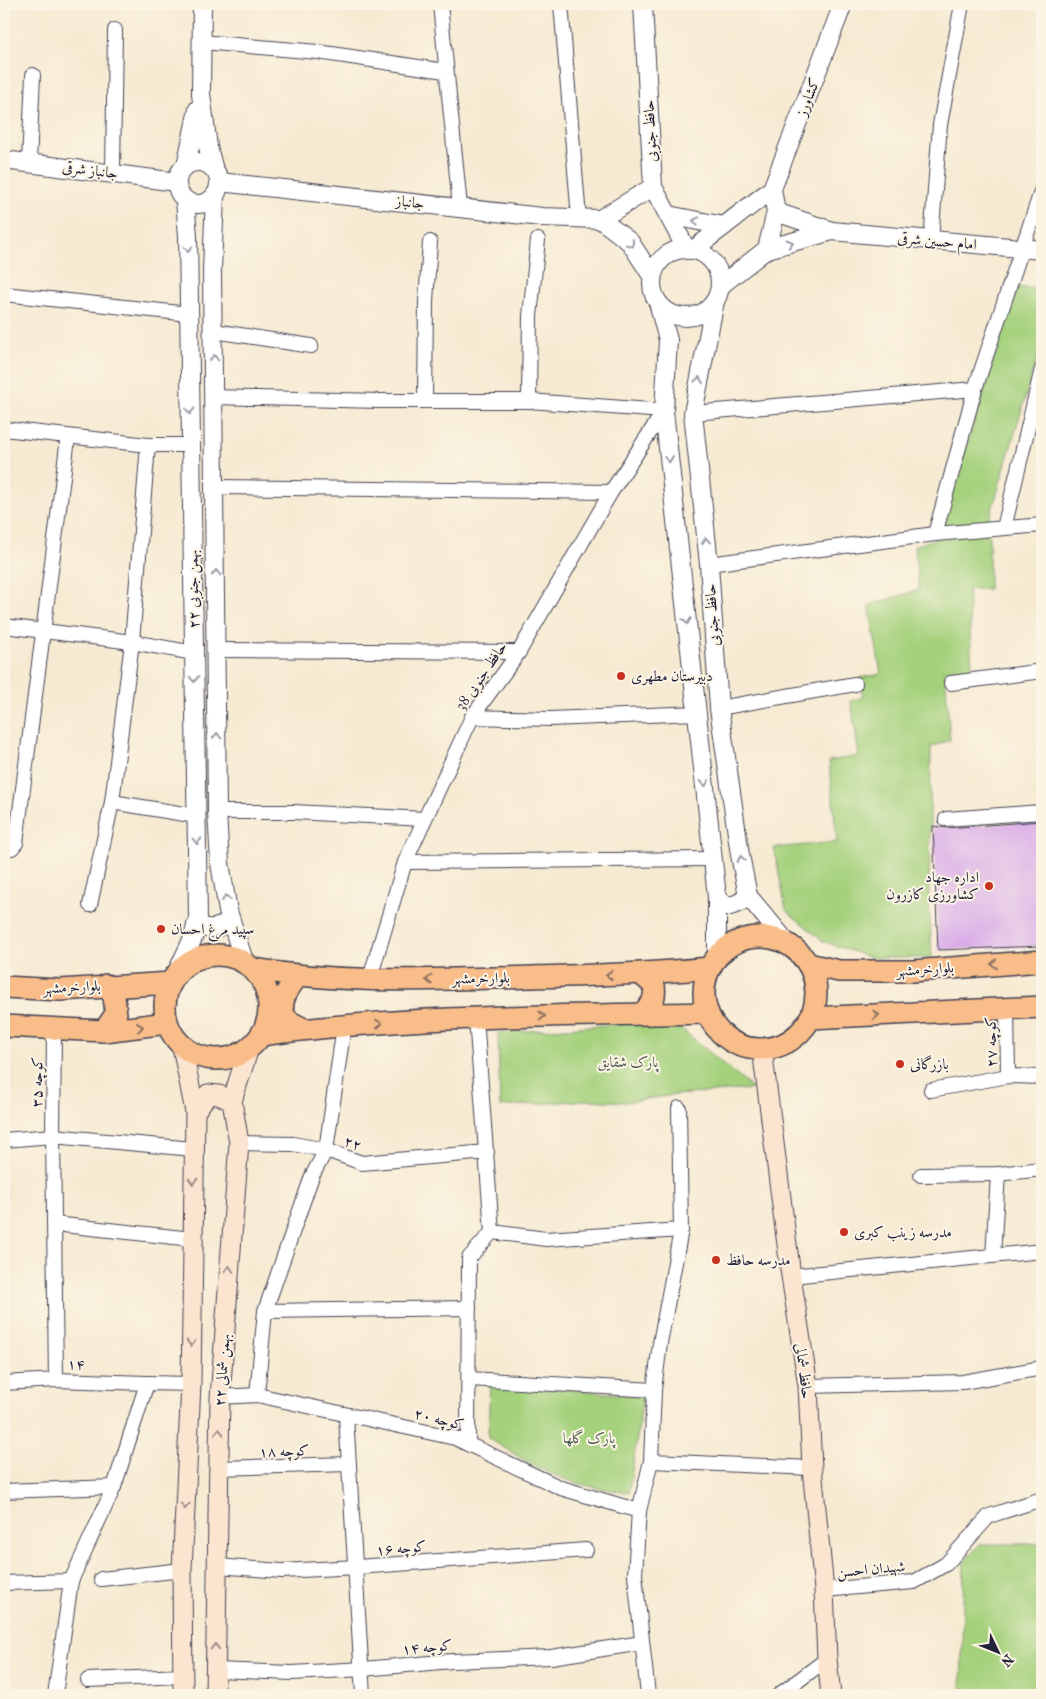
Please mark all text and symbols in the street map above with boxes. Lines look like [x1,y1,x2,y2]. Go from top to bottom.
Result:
street label: کشاورز [792,75,824,121]
street label: حافظ جنوبی [639,99,663,163]
street label: جانباز شرقی [61,158,119,183]
street label: جانباز [393,191,425,212]
one-way arrow [692,216,701,226]
street label: امام حسین شرقی [896,229,977,257]
one-way arrow [625,238,633,247]
one-way arrow [785,238,794,248]
one-way arrow [183,245,193,253]
one-way arrow [209,354,219,362]
one-way arrow [694,376,704,385]
one-way arrow [185,408,195,415]
one-way arrow [664,456,675,464]
one-way arrow [701,537,712,545]
street label: ۲۲ بهمن جنوبی [183,549,205,629]
one-way arrow [211,569,221,576]
street label: حافظ جنوبی [701,583,725,647]
one-way arrow [681,617,692,625]
street label: حافظ جنوبی 38 [451,638,512,715]
place label: دبیرستان مطهری [631,667,713,686]
marker: دبیرستان مطهری [615,670,627,682]
one-way arrow [189,675,199,683]
one-way arrow [212,731,222,739]
one-way arrow [699,779,710,787]
one-way arrow [192,838,202,845]
one-way arrow [736,855,747,864]
place label: اداره جهاد کشاورزی کازرون [886,868,979,903]
marker: اداره جهاد کشاورزی کازرون [983,880,995,892]
one-way arrow [221,893,231,902]
place label: سپید مرغ احسان [171,920,254,942]
marker: سپید مرغ احسان [155,923,167,935]
street label: بلوارخرمشهر [894,958,954,981]
one-way arrow [989,958,997,969]
street label: بلوارخرمشهر [450,968,510,989]
one-way arrow [605,970,612,980]
one-way arrow [425,974,433,985]
street label: بلوارخرمشهر [41,977,101,999]
one-way arrow [872,1010,880,1020]
one-way arrow [538,1011,546,1022]
street label: کوچه ۲۷ [982,1016,1002,1067]
one-way arrow [376,1019,384,1030]
one-way arrow [135,1022,144,1032]
park label: پارک شقایق [598,1053,660,1073]
place label: بازرگانی [910,1055,949,1073]
street label: کوچه ۳۵ [28,1057,48,1108]
marker: بازرگانی [894,1058,906,1070]
street label: ۲۲ [342,1132,364,1154]
one-way arrow [188,1178,198,1185]
place label: مدرسه زینب کبری [854,1223,952,1242]
marker: مدرسه زینب کبری [838,1226,850,1238]
place label: مدرسه حافظ [726,1251,791,1269]
marker: مدرسه حافظ [710,1254,722,1266]
one-way arrow [224,1265,235,1273]
street label: ۲۲ بهمن شمالی [210,1333,235,1407]
one-way arrow [186,1340,196,1348]
street label: حافظ شمالی [792,1342,816,1400]
street label: ۱۴ [67,1355,85,1373]
street label: کوچه ۲۰ [412,1404,466,1436]
one-way arrow [214,1427,225,1435]
park label: پارک گلها [563,1429,616,1449]
street label: کوچه ۱۸ [258,1441,310,1463]
one-way arrow [180,1502,190,1510]
street label: کوچه ۱۶ [375,1537,427,1561]
street label: شهیدان احسن [836,1557,906,1582]
north arrow [974,1626,1024,1676]
street label: کوچه ۱۴ [401,1636,453,1660]
one-way arrow [210,1642,220,1650]
text: N [997,1651,1017,1670]

